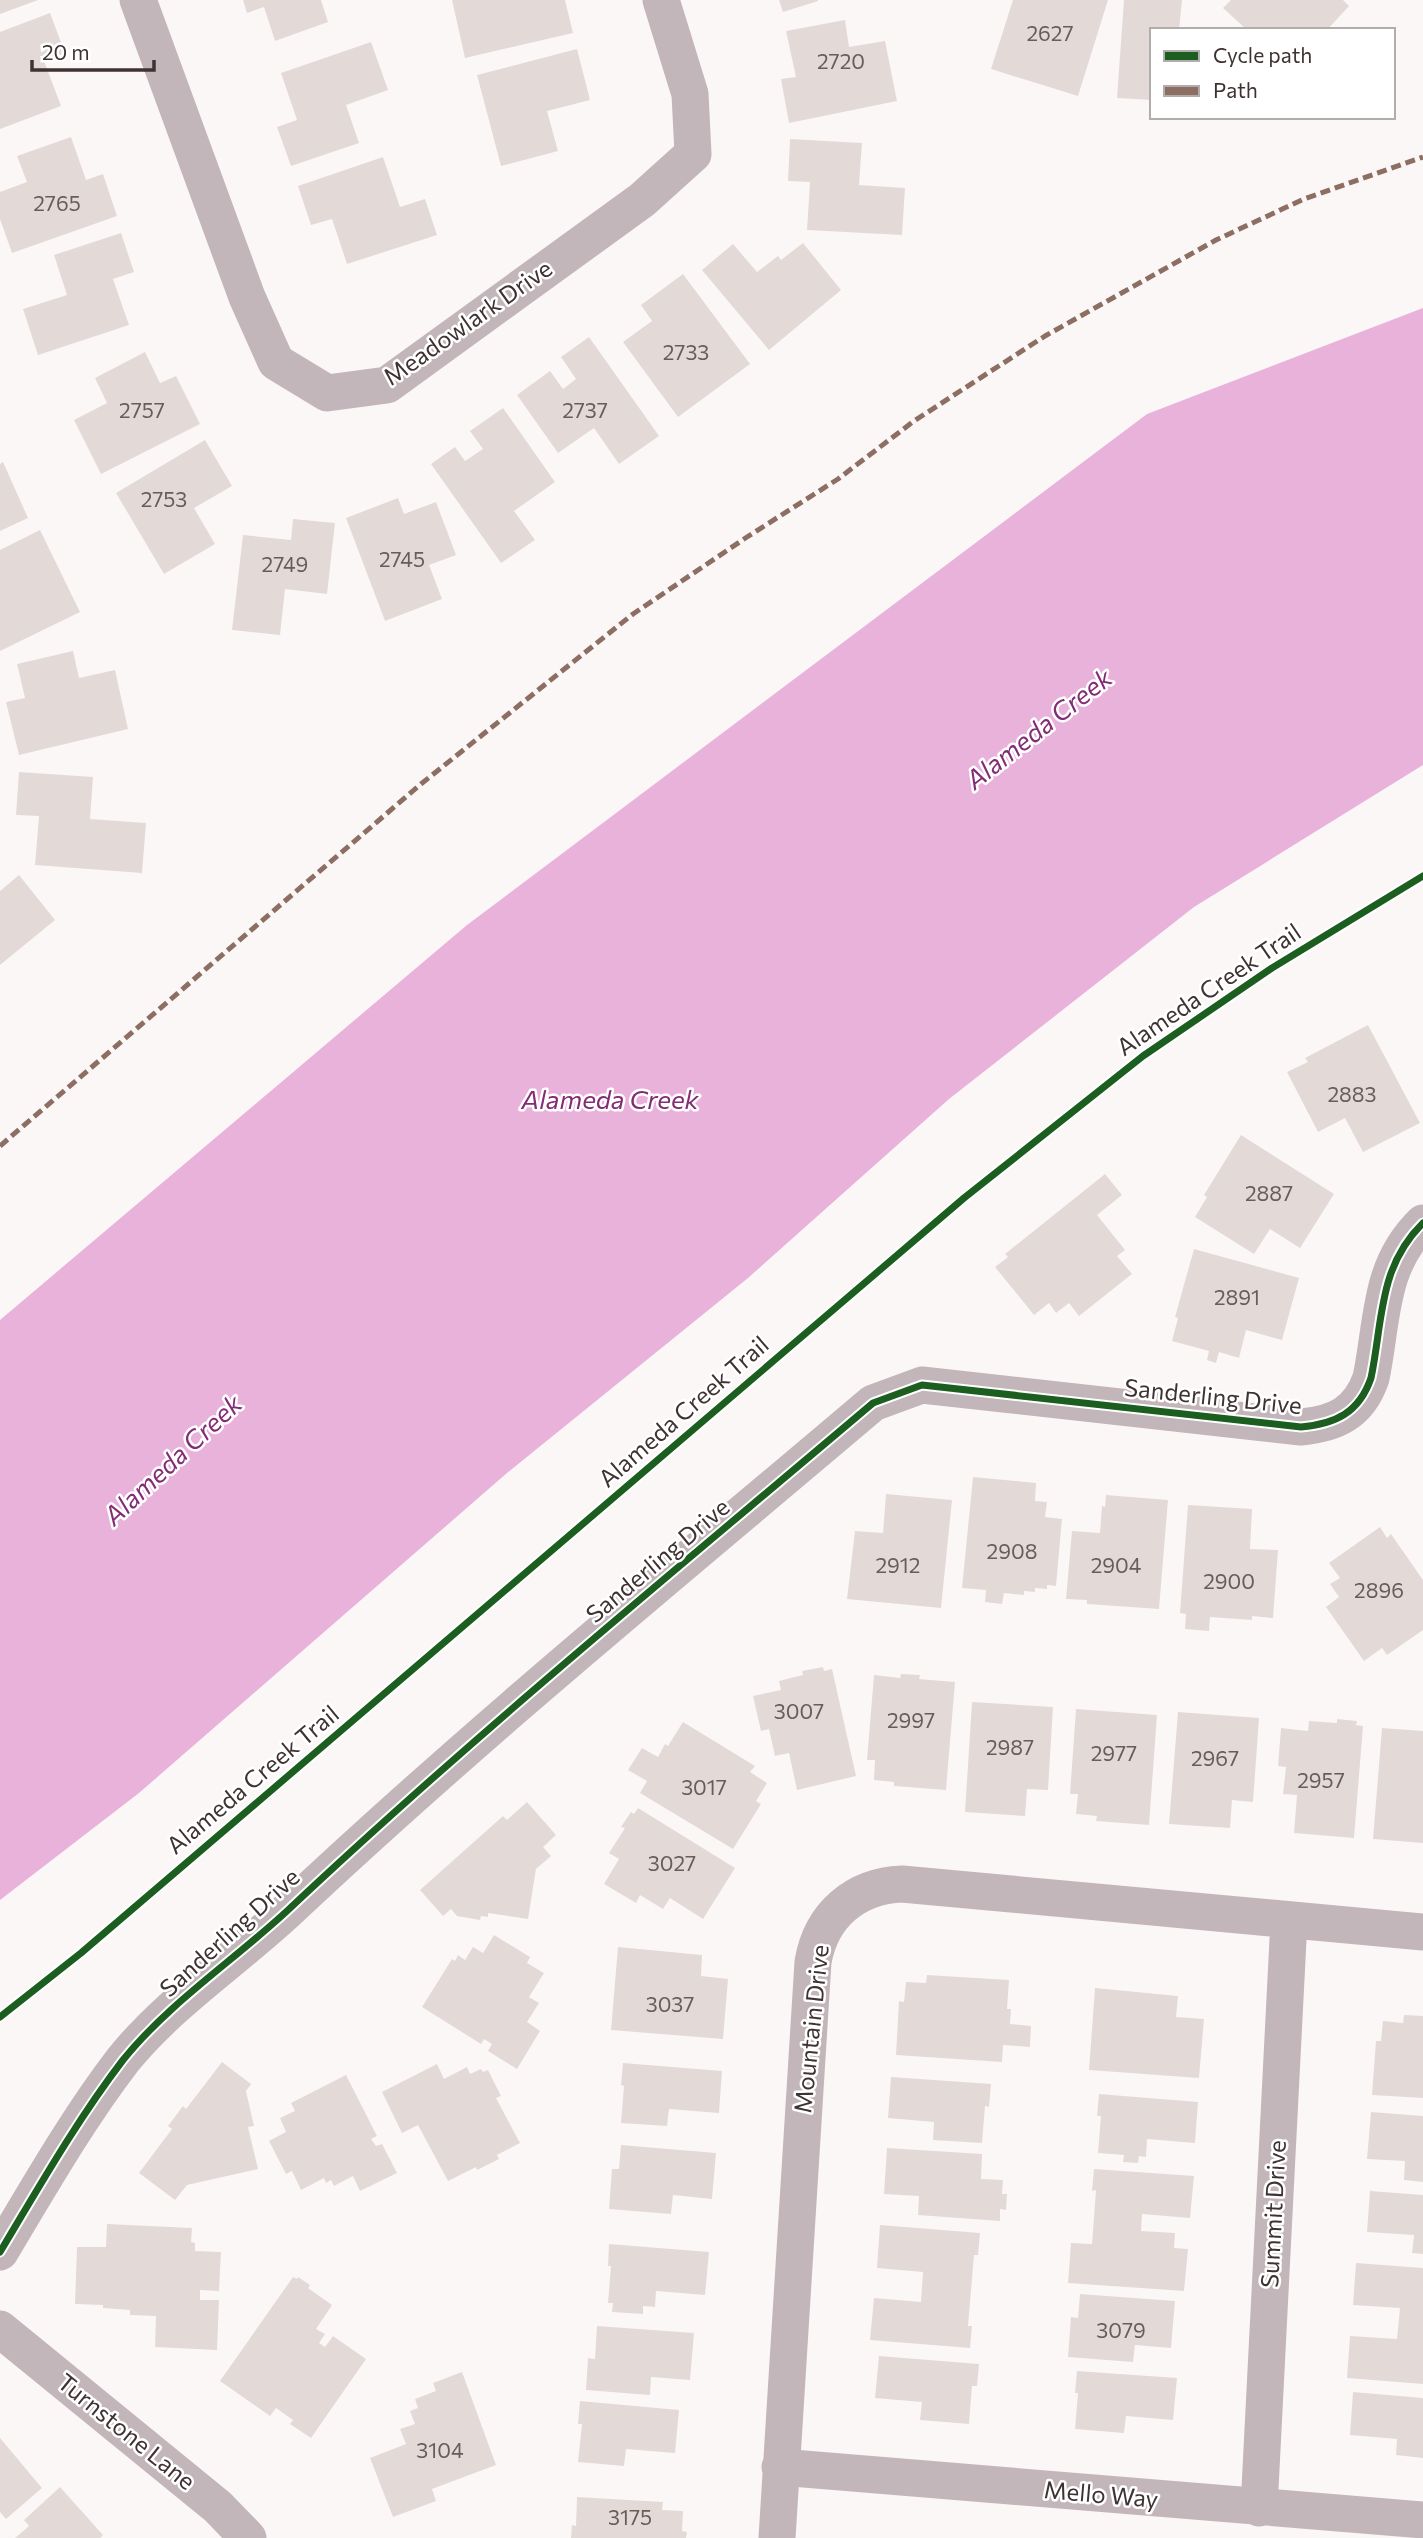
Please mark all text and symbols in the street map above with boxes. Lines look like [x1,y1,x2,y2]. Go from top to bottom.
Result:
house number: 2627 [1027,20,1073,45]
scale bar [32,28,154,72]
legend [1150,28,1395,119]
text: 20 m [42,39,90,64]
text: Cycle path [1213,42,1312,67]
house number: 2720 [817,48,865,73]
text: Path [1213,77,1258,102]
house number: 2765 [33,190,81,215]
street label: Meadowlark Drive [377,253,557,391]
house number: 2733 [663,339,709,364]
house number: 2757 [119,397,165,422]
house number: 2737 [562,397,608,422]
house number: 2753 [141,486,187,511]
house number: 2745 [379,546,425,571]
house number: 2749 [262,551,308,576]
water label: Alameda Creek [958,660,1118,795]
street label: Alameda Creek Trail [1111,916,1306,1061]
house number: 2883 [1327,1081,1377,1106]
water label: Alameda Creek [520,1083,700,1114]
house number: 2887 [1245,1180,1293,1205]
house number: 2891 [1214,1284,1260,1309]
street label: Alameda Creek Trail [592,1329,774,1493]
street label: Sanderling Drive [1123,1372,1303,1419]
water label: Alameda Creek [96,1386,248,1531]
street label: Sanderling Drive [580,1492,735,1628]
house number: 2908 [987,1538,1037,1563]
house number: 2912 [876,1552,920,1577]
house number: 2904 [1091,1552,1142,1577]
house number: 2900 [1203,1568,1255,1593]
house number: 2896 [1354,1577,1404,1602]
street label: Alameda Creek Trail [160,1698,344,1859]
house number: 3007 [774,1698,824,1723]
house number: 2997 [887,1707,935,1732]
house number: 2987 [986,1734,1034,1759]
house number: 2977 [1091,1740,1137,1765]
house number: 2967 [1191,1745,1239,1770]
house number: 2957 [1297,1767,1345,1792]
house number: 3017 [681,1774,727,1799]
house number: 3027 [648,1850,696,1875]
street label: Sanderling Drive [153,1862,305,2002]
street label: Mountain Drive [787,1943,834,2115]
house number: 3037 [646,1991,694,2016]
street label: Summit Drive [1254,2139,1291,2289]
house number: 3079 [1096,2317,1146,2342]
street label: Turnstone Lane [52,2366,202,2495]
house number: 3104 [416,2437,464,2462]
street label: Mello Way [1043,2474,1159,2513]
house number: 3175 [608,2504,652,2529]

